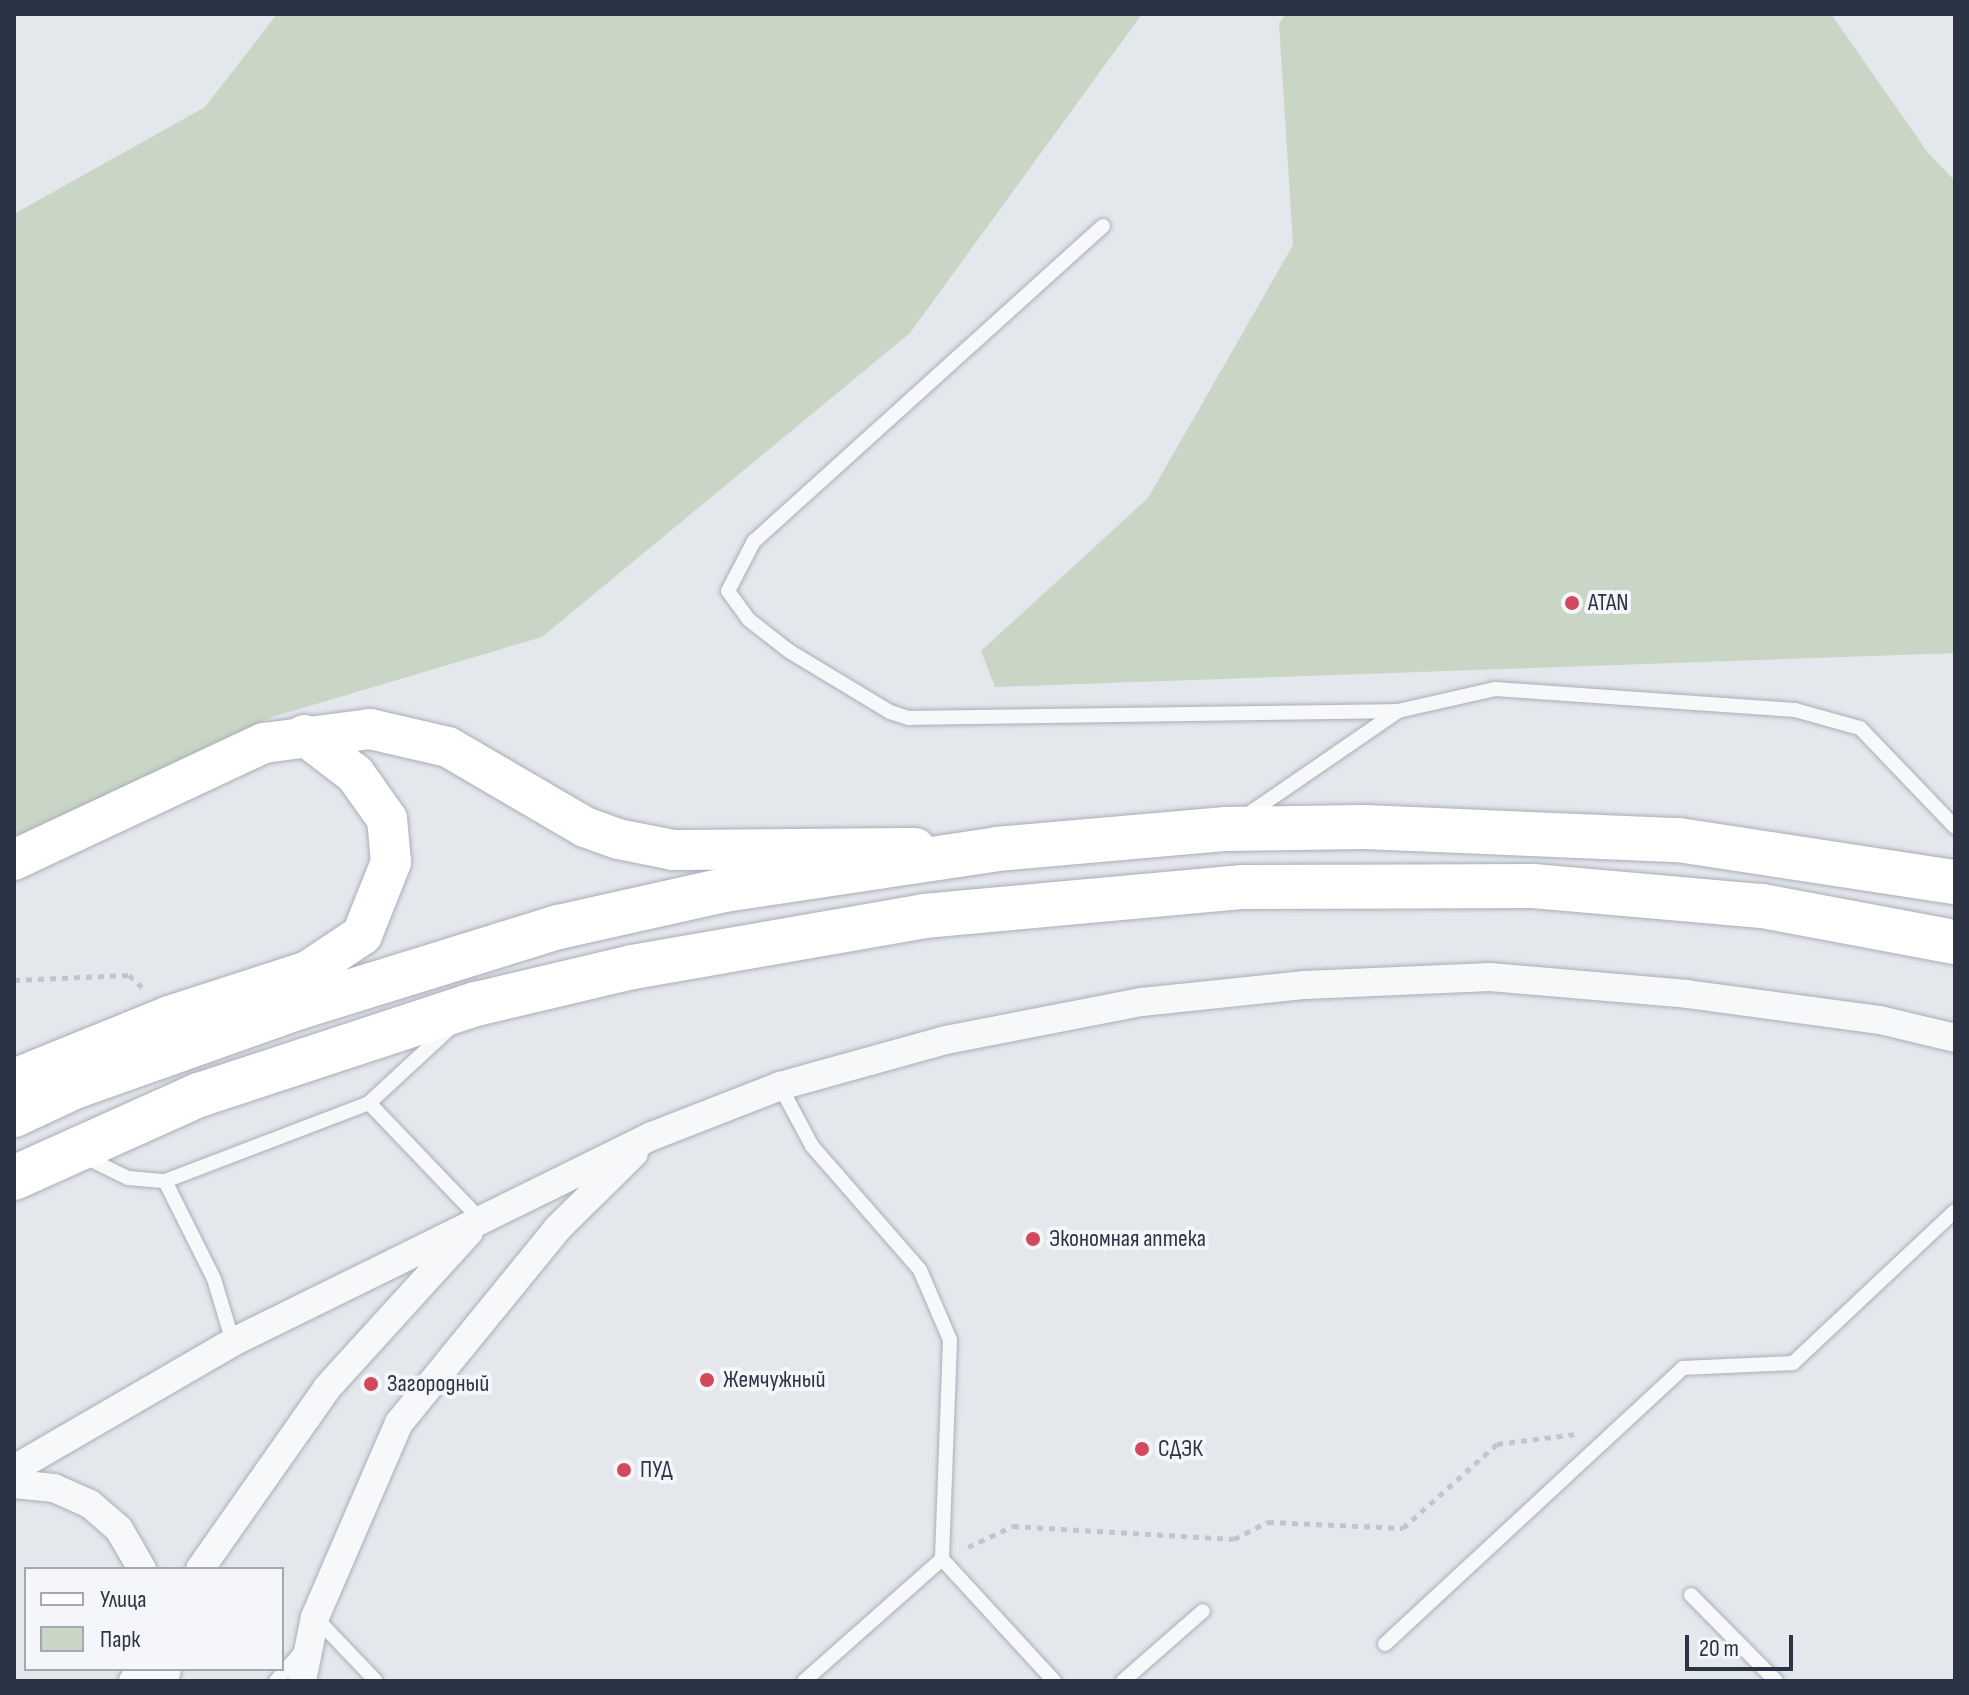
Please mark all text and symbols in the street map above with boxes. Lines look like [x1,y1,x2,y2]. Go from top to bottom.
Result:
place label: ATAN [1588,589,1629,617]
marker: ATAN [1563,594,1581,612]
place label: Экономная аптека [1049,1225,1206,1253]
marker: Экономная аптека [1024,1230,1042,1248]
place label: Жемчужный [723,1366,825,1394]
place label: Загородный [387,1370,489,1398]
marker: Жемчужный [698,1371,716,1389]
marker: Загородный [362,1375,380,1393]
place label: СДЭК [1158,1435,1203,1463]
marker: СДЭК [1133,1440,1151,1458]
place label: ПУД [640,1456,673,1484]
marker: ПУД [615,1461,633,1479]
legend [24,1567,284,1671]
text: Улица [100,1585,146,1614]
scale bar [1689,1619,1797,1669]
text: Парк [100,1625,140,1654]
text: 20 m [1699,1634,1739,1663]

